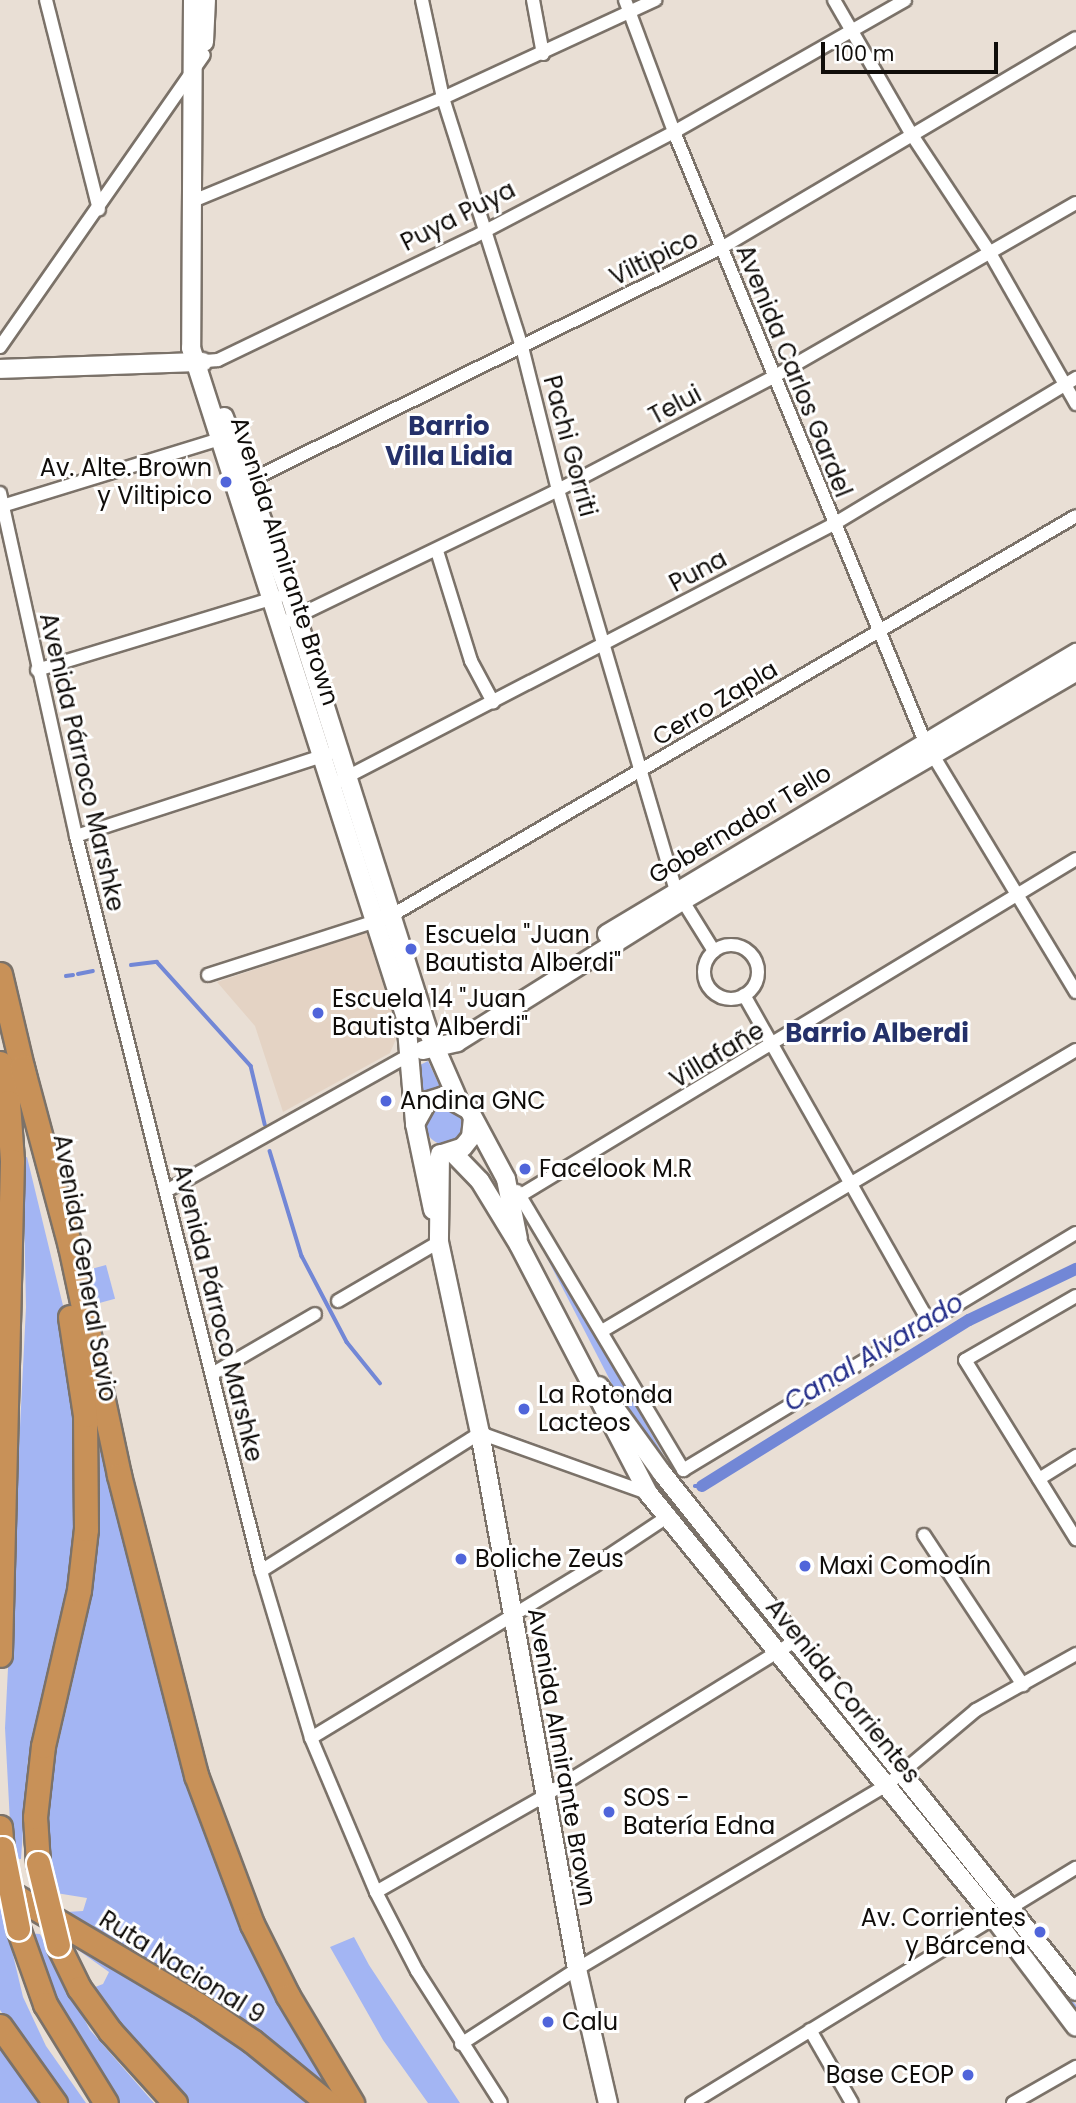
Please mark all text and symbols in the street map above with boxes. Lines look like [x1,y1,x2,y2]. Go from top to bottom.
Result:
scale bar [824,28,1001,72]
text: 100 m [834,39,894,68]
street label: Puya Puya [396,175,520,257]
street label: Viltipico [605,224,703,292]
street label: Avenida Carlos Gardel [730,241,858,501]
street label: Pachi Gorriti [537,372,603,520]
street label: Telui [644,379,706,431]
district label: Barrio Villa Lidia [385,411,513,472]
street label: Avenida Almirante Brown [225,413,345,709]
place label: Av. Alte. Brown y Viltipico [40,454,212,510]
marker: Av. Alte. Brown y Viltipico [218,474,234,490]
street label: Puna [664,544,732,598]
street label: Avenida Párroco Marshke [34,610,130,914]
street label: Cerro Zapla [647,654,783,752]
street label: Gobernador Tello [644,758,836,890]
place label: Escuela "Juan Bautista Alberdi" [425,921,621,977]
marker: Escuela "Juan Bautista Alberdi" [403,941,419,957]
place label: Escuela 14 "Juan Bautista Alberdi" [332,985,528,1041]
marker: Escuela 14 "Juan Bautista Alberdi" [310,1005,326,1021]
street label: Villafañe [665,1016,769,1094]
district label: Barrio Alberdi [785,1018,969,1050]
place label: Andina GNC [400,1087,546,1115]
marker: Andina GNC [378,1093,394,1109]
street label: Avenida General Savio [47,1132,123,1404]
place label: Facelook M.R [539,1155,692,1183]
street label: Avenida Párroco Marshke [167,1161,269,1465]
marker: Facelook M.R [517,1161,533,1177]
water label: Canal Alvarado [779,1287,969,1419]
place label: La Rotonda Lacteos [538,1381,673,1437]
marker: La Rotonda Lacteos [516,1401,532,1417]
place label: Boliche Zeus [475,1545,624,1573]
marker: Boliche Zeus [453,1551,469,1567]
place label: Maxi Comodín [819,1552,991,1580]
marker: Maxi Comodín [797,1558,813,1574]
street label: Avenida Corrientes [760,1593,926,1789]
street label: Avenida Almirante Brown [522,1606,602,1908]
place label: SOS - Batería Edna [623,1784,775,1840]
marker: SOS - Batería Edna [601,1804,617,1820]
place label: Av. Corrientes y Bárcena [861,1904,1026,1960]
street label: Ruta Nacional 9 [94,1905,270,2029]
marker: Av. Corrientes y Bárcena [1032,1924,1048,1940]
place label: Calu [562,2008,618,2036]
marker: Calu [540,2014,556,2030]
place label: Base CEOP [826,2061,954,2089]
marker: Base CEOP [960,2067,976,2083]

